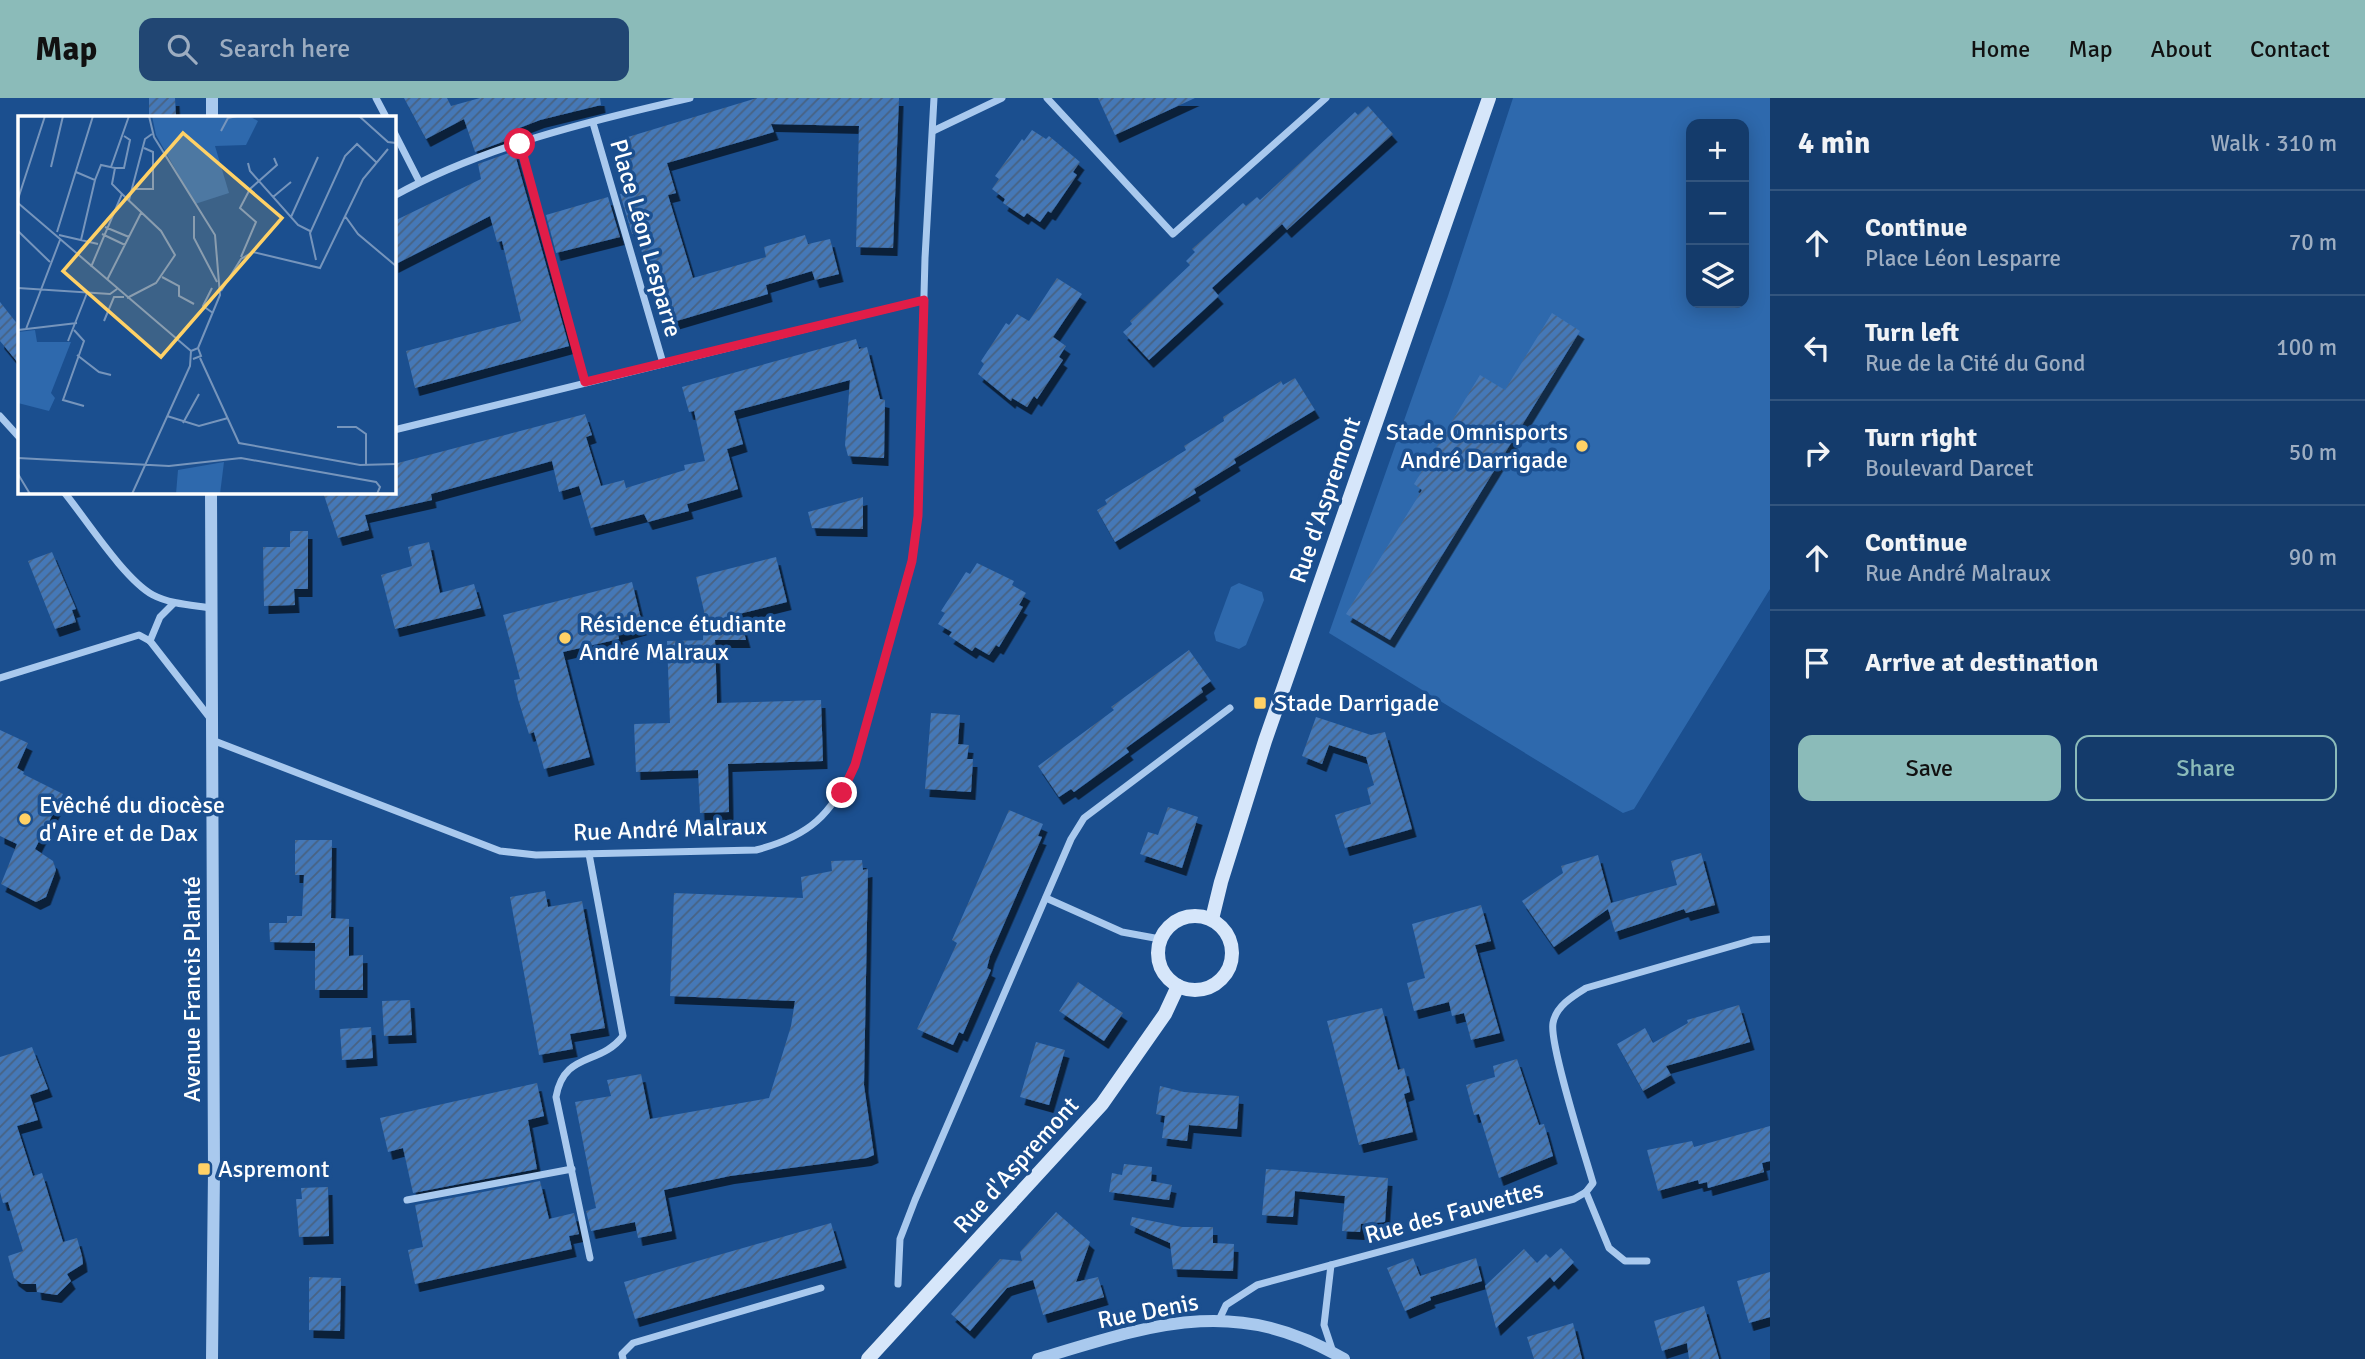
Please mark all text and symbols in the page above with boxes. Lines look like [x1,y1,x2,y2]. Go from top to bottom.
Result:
search box [139,18,629,81]
text: Map [35,29,97,70]
icon: search [163,30,201,68]
text: Search here [219,33,350,65]
text: Home [1970,34,2030,64]
text: Map [2068,34,2113,64]
text: About [2151,34,2212,64]
text: Contact [2250,34,2330,64]
inset map [18,116,396,494]
map controls [1686,119,1749,308]
button: + [1686,119,1749,182]
text: 4 min [1798,125,1870,162]
route start [504,128,535,159]
text: Walk · 310 m [2211,129,2337,158]
street label: Place Léon Lesparre [603,136,689,340]
button: − [1686,182,1749,245]
text: Continue [1865,212,1967,244]
icon: ahead [1798,224,1836,262]
text: 70 m [2289,228,2337,257]
text: Place Léon Lesparre [1865,244,2061,273]
button: layers [1686,245,1749,308]
text: Turn left [1865,317,1959,349]
icon: left [1798,329,1836,367]
text: 100 m [2276,333,2337,362]
text: Rue de la Cité du Gond [1865,349,2085,378]
street label: Rue d'Aspremont [1283,413,1367,587]
place label: Stade Omnisports André Darrigade [1386,417,1568,475]
text: Turn right [1865,422,1977,454]
icon: right [1798,434,1836,472]
marker: Stade Omnisports André Darrigade [1574,438,1590,454]
text: 50 m [2289,438,2337,467]
text: Boulevard Darcet [1865,454,2033,483]
text: Continue [1865,527,1967,559]
icon: ahead [1798,539,1836,577]
text: 90 m [2289,543,2337,572]
text: Rue André Malraux [1865,559,2051,588]
place label: Résidence étudiante André Malraux [579,609,787,667]
marker: Résidence étudiante André Malraux [557,630,573,646]
icon: arrive [1798,644,1836,682]
text: Arrive at destination [1865,647,2098,679]
place label: Stade Darrigade [1274,688,1439,718]
marker: Stade Darrigade [1252,695,1268,711]
button: Save [1798,735,2061,801]
button: Share [2075,735,2337,801]
route end [826,777,857,808]
place label: Evêché du diocèse d'Aire et de Dax [39,790,225,848]
marker: Evêché du diocèse d'Aire et de Dax [17,811,33,827]
street label: Rue André Malraux [573,811,767,847]
street label: Avenue Francis Planté [177,876,207,1102]
street label: Rue d'Aspremont [947,1091,1085,1239]
place label: Aspremont [218,1154,329,1184]
marker: Aspremont [196,1161,212,1177]
street label: Rue des Fauvettes [1362,1174,1546,1250]
street label: Rue Denis [1095,1287,1201,1335]

